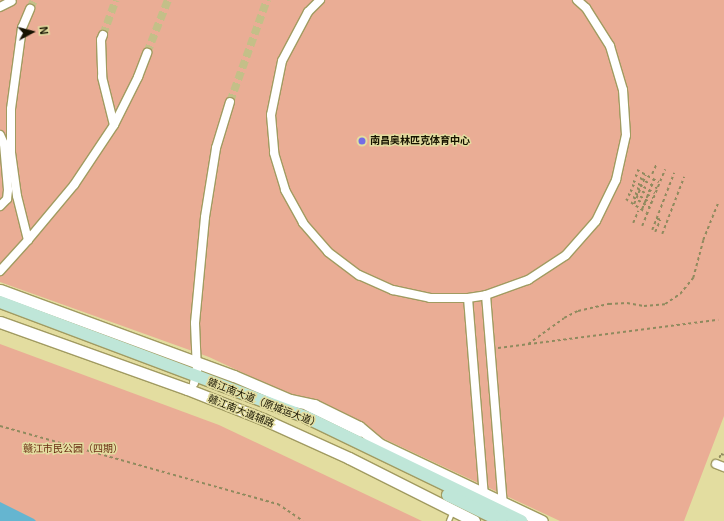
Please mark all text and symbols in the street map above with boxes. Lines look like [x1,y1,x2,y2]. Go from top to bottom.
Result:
north arrow [12,12,52,52]
text: N [37,26,50,35]
place label: 南昌奥林匹克体育中心 [370,135,470,147]
marker: 南昌奥林匹克体育中心 [357,136,367,146]
street label: 赣江南大道（原城运大道） [206,376,322,430]
street label: 赣江南大道辅路 [206,392,276,430]
park label: 赣江市民公园（四期） [23,443,123,455]

